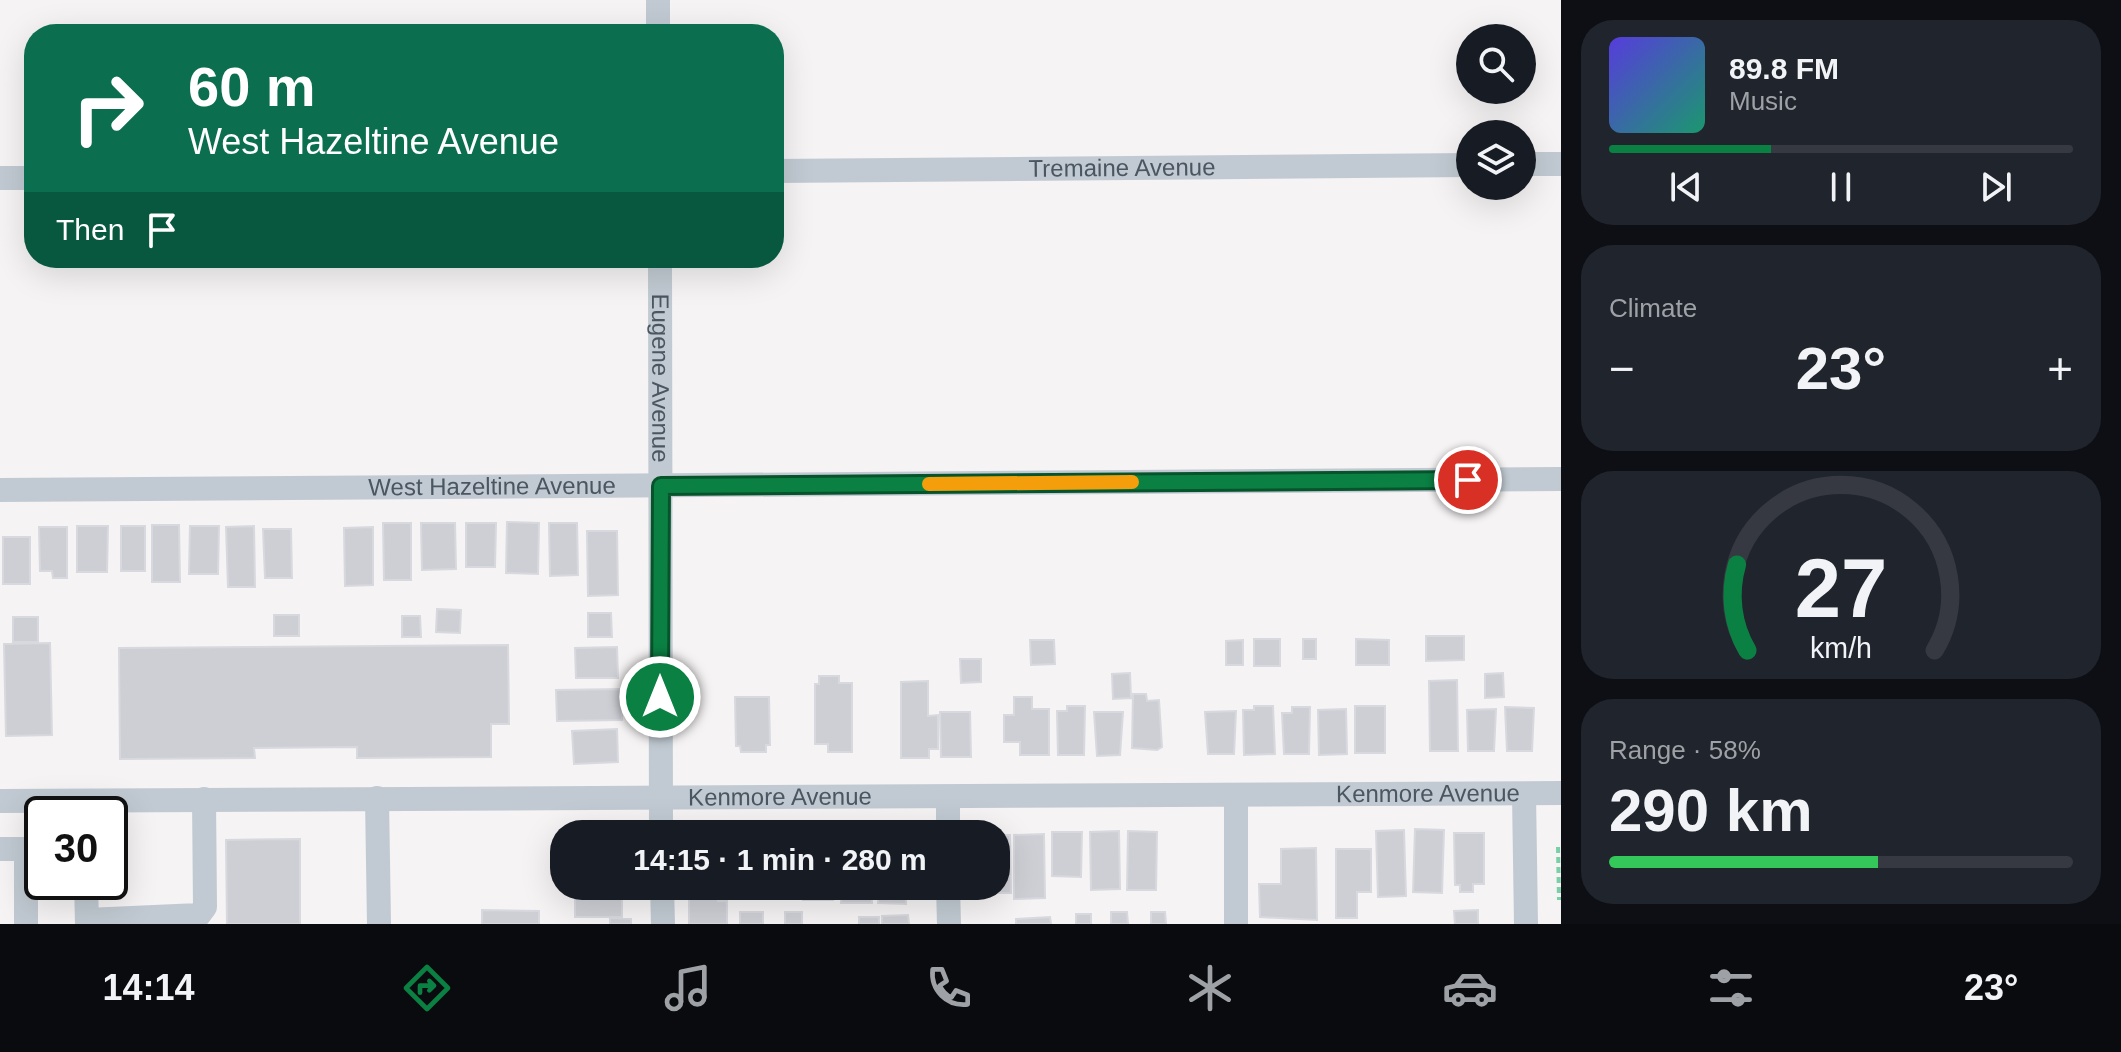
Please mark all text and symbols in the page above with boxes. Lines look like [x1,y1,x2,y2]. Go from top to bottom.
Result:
map controls [1456,24,1536,200]
button: search [1456,24,1536,104]
text: 89.8 FM [1729,52,1839,85]
text: 60 m [188,55,316,118]
icon: right [56,56,160,160]
text: Music [1729,86,1797,116]
button: layers [1456,120,1536,200]
text: West Hazeltine Avenue [188,121,559,162]
street label: Tremaine Avenue [1028,153,1216,182]
icon: previous [1664,165,1708,209]
icon: pause [1819,165,1863,209]
icon: next [1974,165,2018,209]
icon: arrive [140,208,184,252]
text: Then [56,213,124,246]
street label: Eugene Avenue [647,293,674,463]
text: Climate [1609,293,1697,323]
text: 23° [1796,335,1886,402]
text: − [1609,344,1635,393]
text: + [2047,344,2073,393]
pin [1434,446,1502,514]
icon: arrive [1446,458,1490,502]
street label: West Hazeltine Avenue [368,472,616,500]
text: 27 [1795,541,1887,634]
text: km/h [1810,632,1872,664]
position arrow [618,655,702,739]
text: Range · 58% [1609,735,1761,765]
text: 290 km [1609,777,1813,844]
street label: Kenmore Avenue [1336,779,1520,807]
street label: Kenmore Avenue [688,783,872,810]
speed limit sign: 30 [24,796,128,900]
text: 14:15 · 1 min · 280 m [633,843,927,876]
icon: directions [399,960,455,1016]
icon: music [660,960,716,1016]
icon: phone [921,960,977,1016]
icon: climate [1182,960,1238,1016]
icon: car [1442,960,1498,1016]
icon: filters [1703,960,1759,1016]
text: 14:14 [102,967,194,1008]
text: 23° [1964,967,2019,1008]

